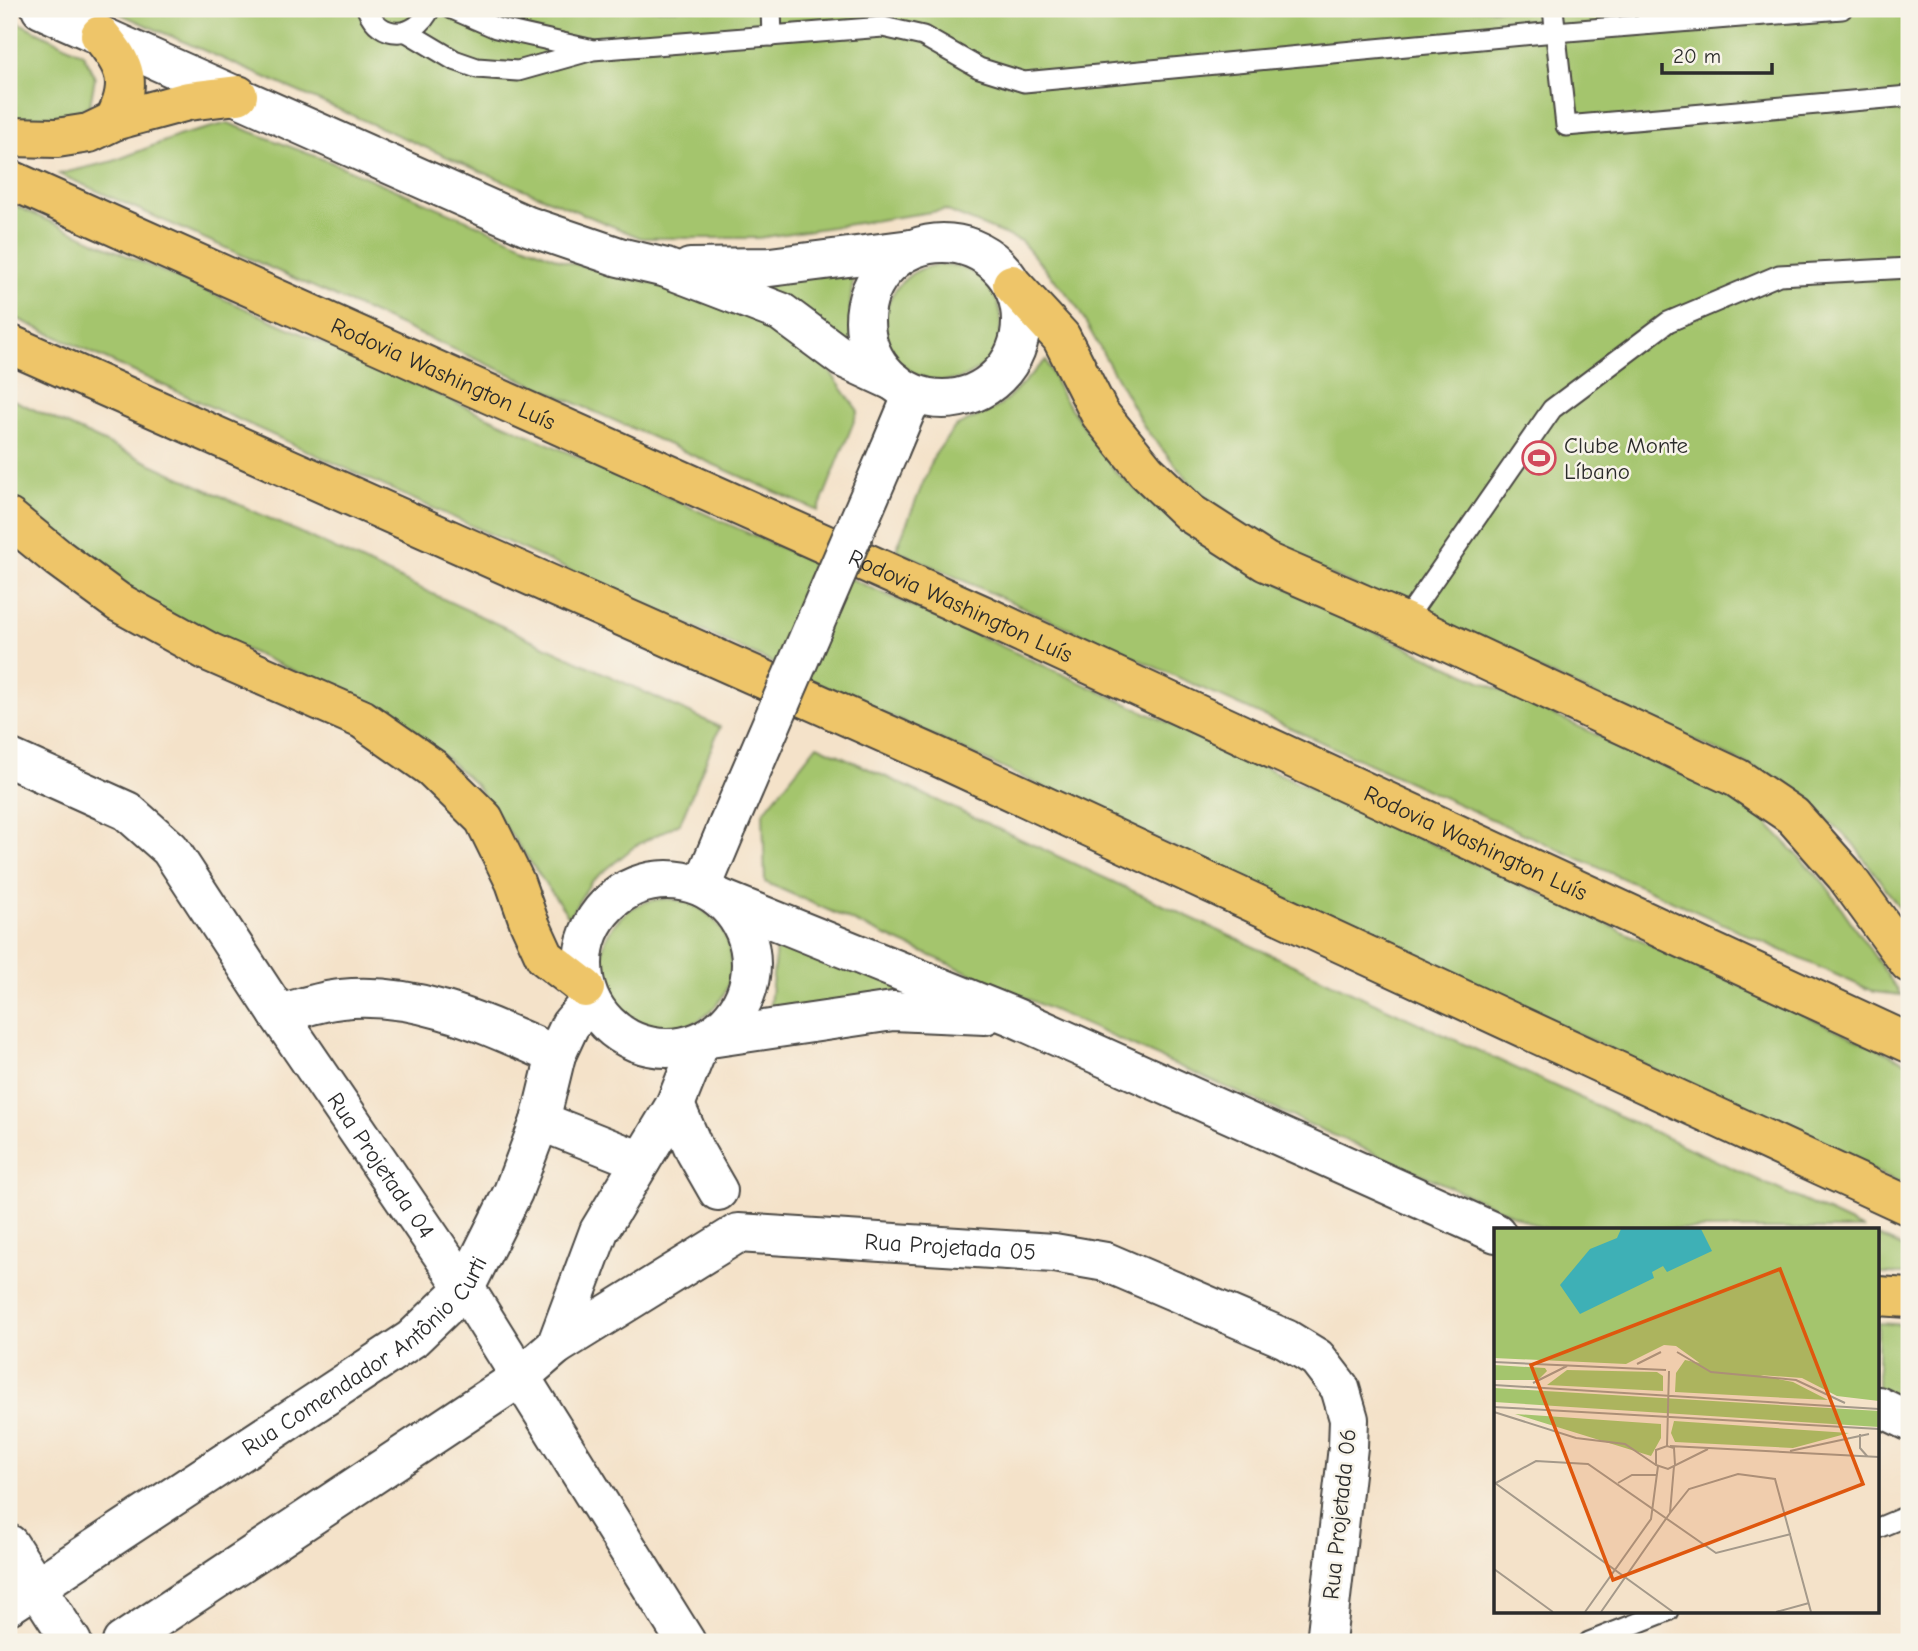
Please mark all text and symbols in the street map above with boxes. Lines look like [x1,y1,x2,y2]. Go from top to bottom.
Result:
scale bar [1662,32,1773,76]
text: 20 m [1673,44,1721,68]
street label: Rodovia Washington Luís [327,312,560,436]
place label: Clube Monte Líbano [1564,432,1688,485]
sports icon: Clube Monte Líbano [1520,439,1558,477]
street label: Rodovia Washington Luís [844,544,1077,669]
street label: Rodovia Washington Luís [1360,780,1591,906]
street label: Rua Projetada 04 [322,1087,440,1243]
street label: Rua Projetada 05 [864,1228,1037,1266]
inset map [1494,1228,1880,1612]
street label: Rua Comendador Antônio Curti [237,1252,493,1462]
street label: Rua Projetada 06 [1317,1427,1362,1601]

